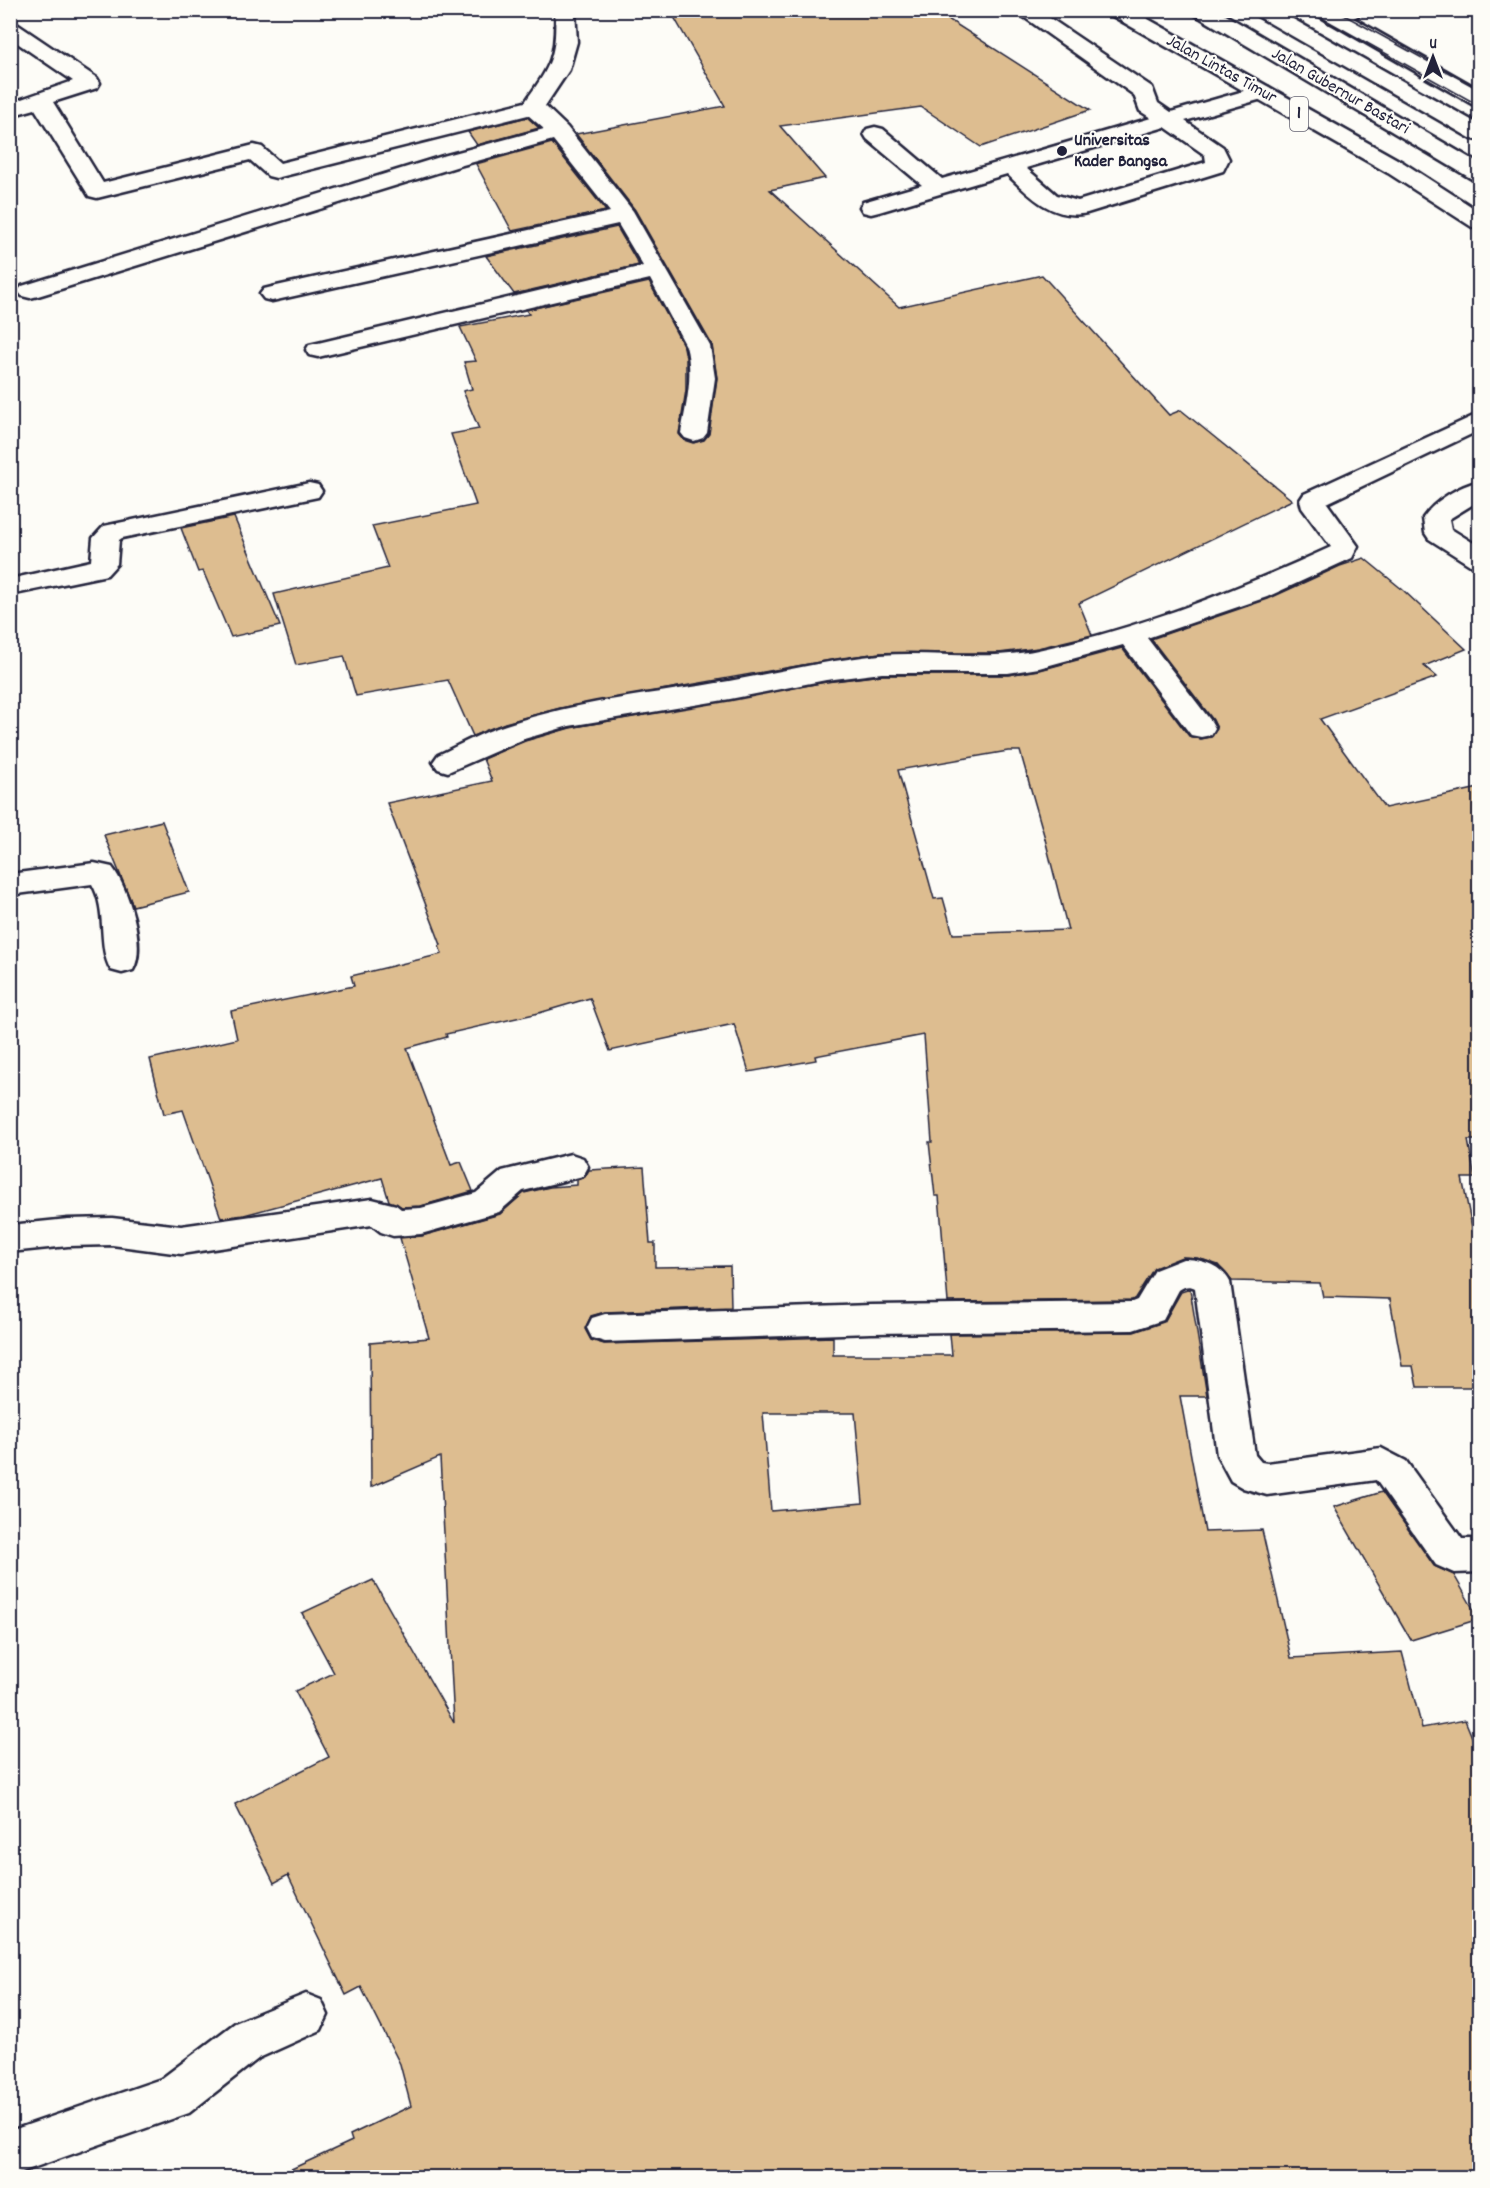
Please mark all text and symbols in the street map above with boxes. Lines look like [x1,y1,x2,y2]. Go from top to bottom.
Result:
north arrow [1403,27,1463,87]
street label: Jalan Lintas Timur [1161,29,1281,111]
text: U [1429,33,1437,56]
street label: Jalan Gubernur Bastari [1266,42,1414,142]
road number: 1 [1290,97,1308,131]
place label: Universitas Kader Bangsa [1074,129,1168,175]
marker: Universitas Kader Bangsa [1055,144,1069,158]

